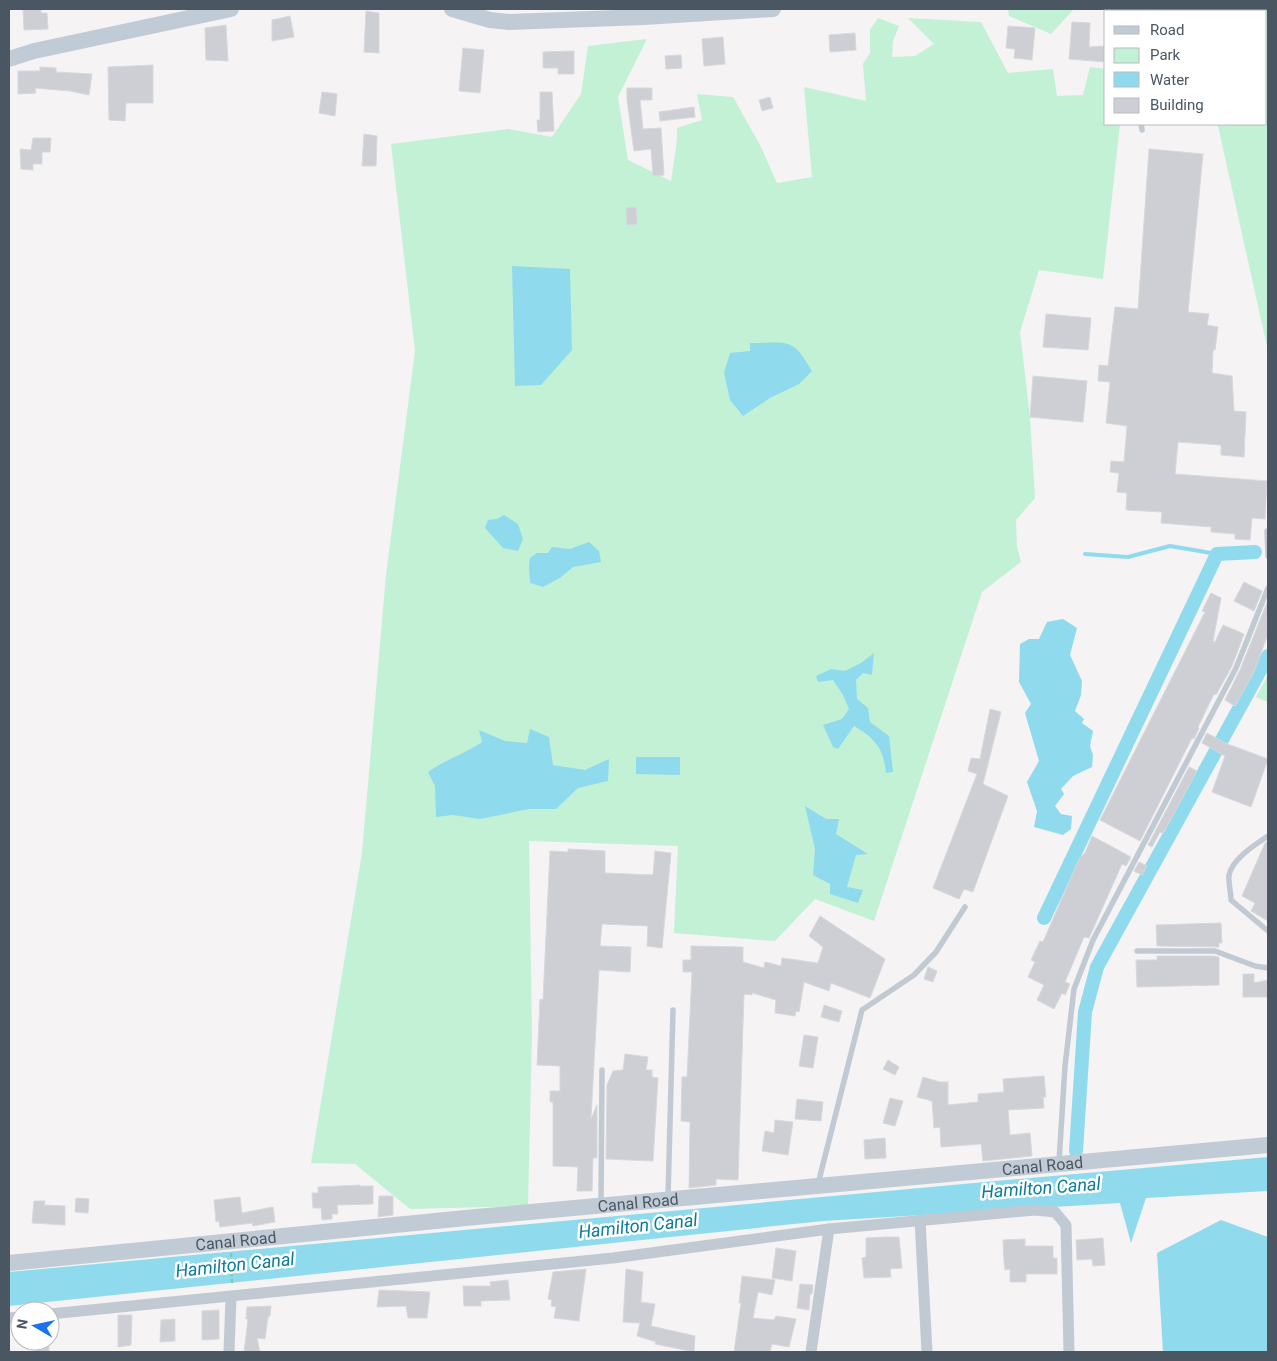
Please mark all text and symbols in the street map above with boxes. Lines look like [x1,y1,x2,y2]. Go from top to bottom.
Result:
legend [1104,10,1267,125]
text: Road [1150,21,1184,39]
text: Park [1150,46,1181,64]
text: Water [1150,71,1189,89]
text: Building [1150,96,1204,114]
street label: Canal Road [1001,1153,1084,1179]
water label: Hamilton Canal [981,1173,1102,1202]
street label: Canal Road [597,1190,679,1216]
water label: Hamilton Canal [577,1209,699,1242]
street label: Canal Road [195,1228,277,1255]
water label: Hamilton Canal [174,1248,296,1281]
north arrow [10,1301,60,1351]
text: N [13,1318,31,1330]

